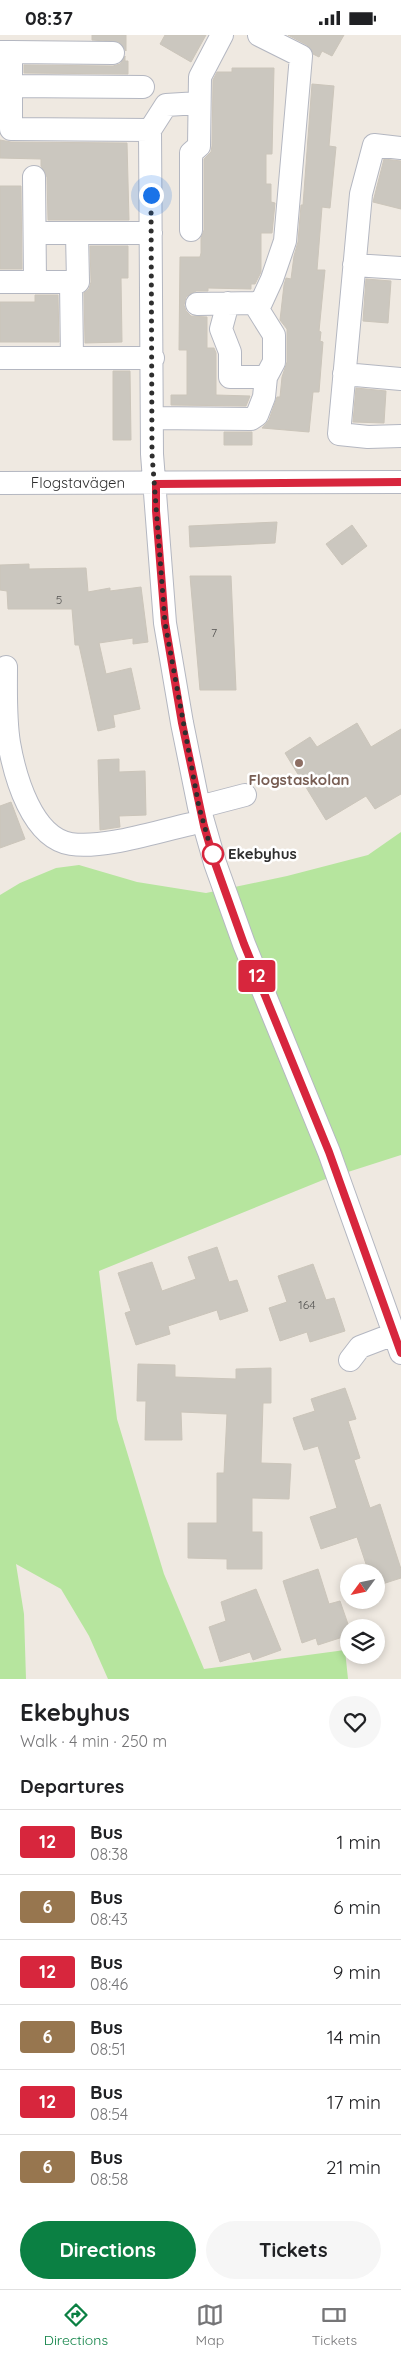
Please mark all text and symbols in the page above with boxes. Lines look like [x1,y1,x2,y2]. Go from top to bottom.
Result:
text: 08:37 [25,6,73,30]
your location [139,183,164,208]
street label: Flogstavägen [31,473,125,492]
house number: 5 [56,592,62,607]
house number: 7 [211,625,217,640]
marker: Flogstaskolan [293,757,305,769]
place label: Flogstaskolan [248,770,350,789]
marker: Ekebyhus [202,843,224,865]
place label: Ekebyhus [228,844,297,863]
line badge: 12 [234,960,280,992]
text: 12 [248,964,266,987]
house number: 164 [298,1297,316,1312]
north arrow [340,1564,385,1609]
map controls [340,1564,385,1664]
button: layers [340,1619,385,1664]
button: heart [329,1696,381,1748]
text: Ekebyhus [20,1697,130,1727]
text: Walk · 4 min · 250 m [20,1731,167,1751]
text: Departures [20,1774,124,1798]
text: Bus [90,1820,123,1844]
text: 12 [39,1830,56,1853]
text: 1 min [336,1830,381,1854]
text: 08:38 [90,1844,128,1864]
text: Bus [90,1885,123,1909]
text: 6 [43,1895,52,1918]
text: 6 min [333,1895,381,1919]
text: 08:43 [90,1909,128,1929]
text: Bus [90,1950,123,1974]
text: 12 [39,1960,56,1983]
text: 9 min [333,1960,381,1984]
text: 08:46 [90,1974,128,1994]
text: Bus [90,2015,123,2039]
text: 6 [43,2025,52,2048]
text: 14 min [327,2025,381,2049]
text: 08:51 [90,2039,126,2059]
text: Bus [90,2080,123,2104]
text: 12 [39,2090,56,2113]
text: 17 min [327,2090,381,2114]
text: 08:54 [90,2104,128,2124]
text: Bus [90,2145,123,2169]
text: 6 [43,2155,52,2178]
text: 21 min [326,2155,381,2179]
text: 08:58 [90,2169,129,2189]
button: Directions [20,2221,196,2279]
button: Tickets [206,2221,381,2279]
tab: Directions [44,2301,108,2349]
tab: Map [196,2301,224,2349]
tab: Tickets [312,2301,357,2349]

